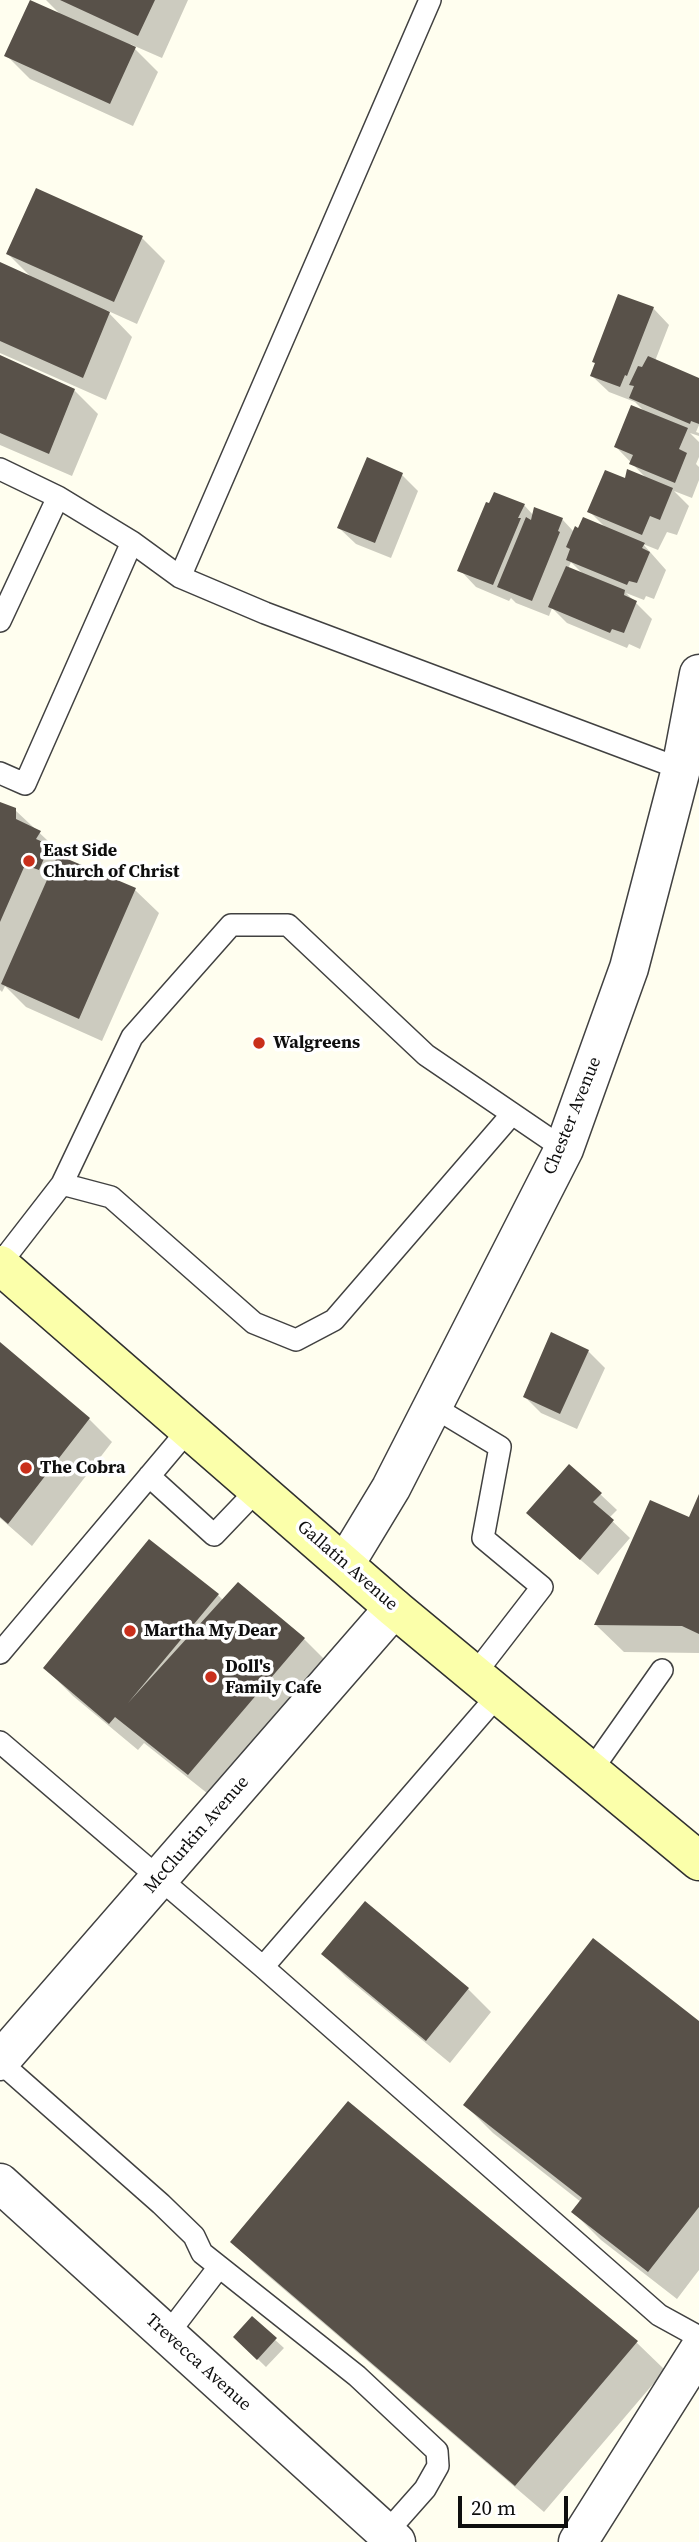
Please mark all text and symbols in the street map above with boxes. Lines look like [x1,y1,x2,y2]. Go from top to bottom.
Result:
place label: East Side Church of Christ [43,840,179,882]
marker: East Side Church of Christ [21,853,37,869]
place label: Walgreens [273,1032,360,1054]
marker: Walgreens [251,1035,267,1051]
street label: Chester Avenue [540,1054,606,1178]
place label: The Cobra [40,1457,126,1479]
marker: The Cobra [18,1460,34,1476]
street label: Gallatin Avenue [292,1516,402,1616]
place label: Martha My Dear [144,1620,278,1642]
marker: Martha My Dear [122,1623,138,1639]
place label: Doll's Family Cafe [225,1656,322,1698]
marker: Doll's Family Cafe [203,1669,219,1685]
street label: McClurkin Avenue [140,1772,254,1898]
street label: Trevecca Avenue [141,2310,255,2416]
scale bar [461,2482,571,2526]
text: 20 m [471,2493,516,2522]

